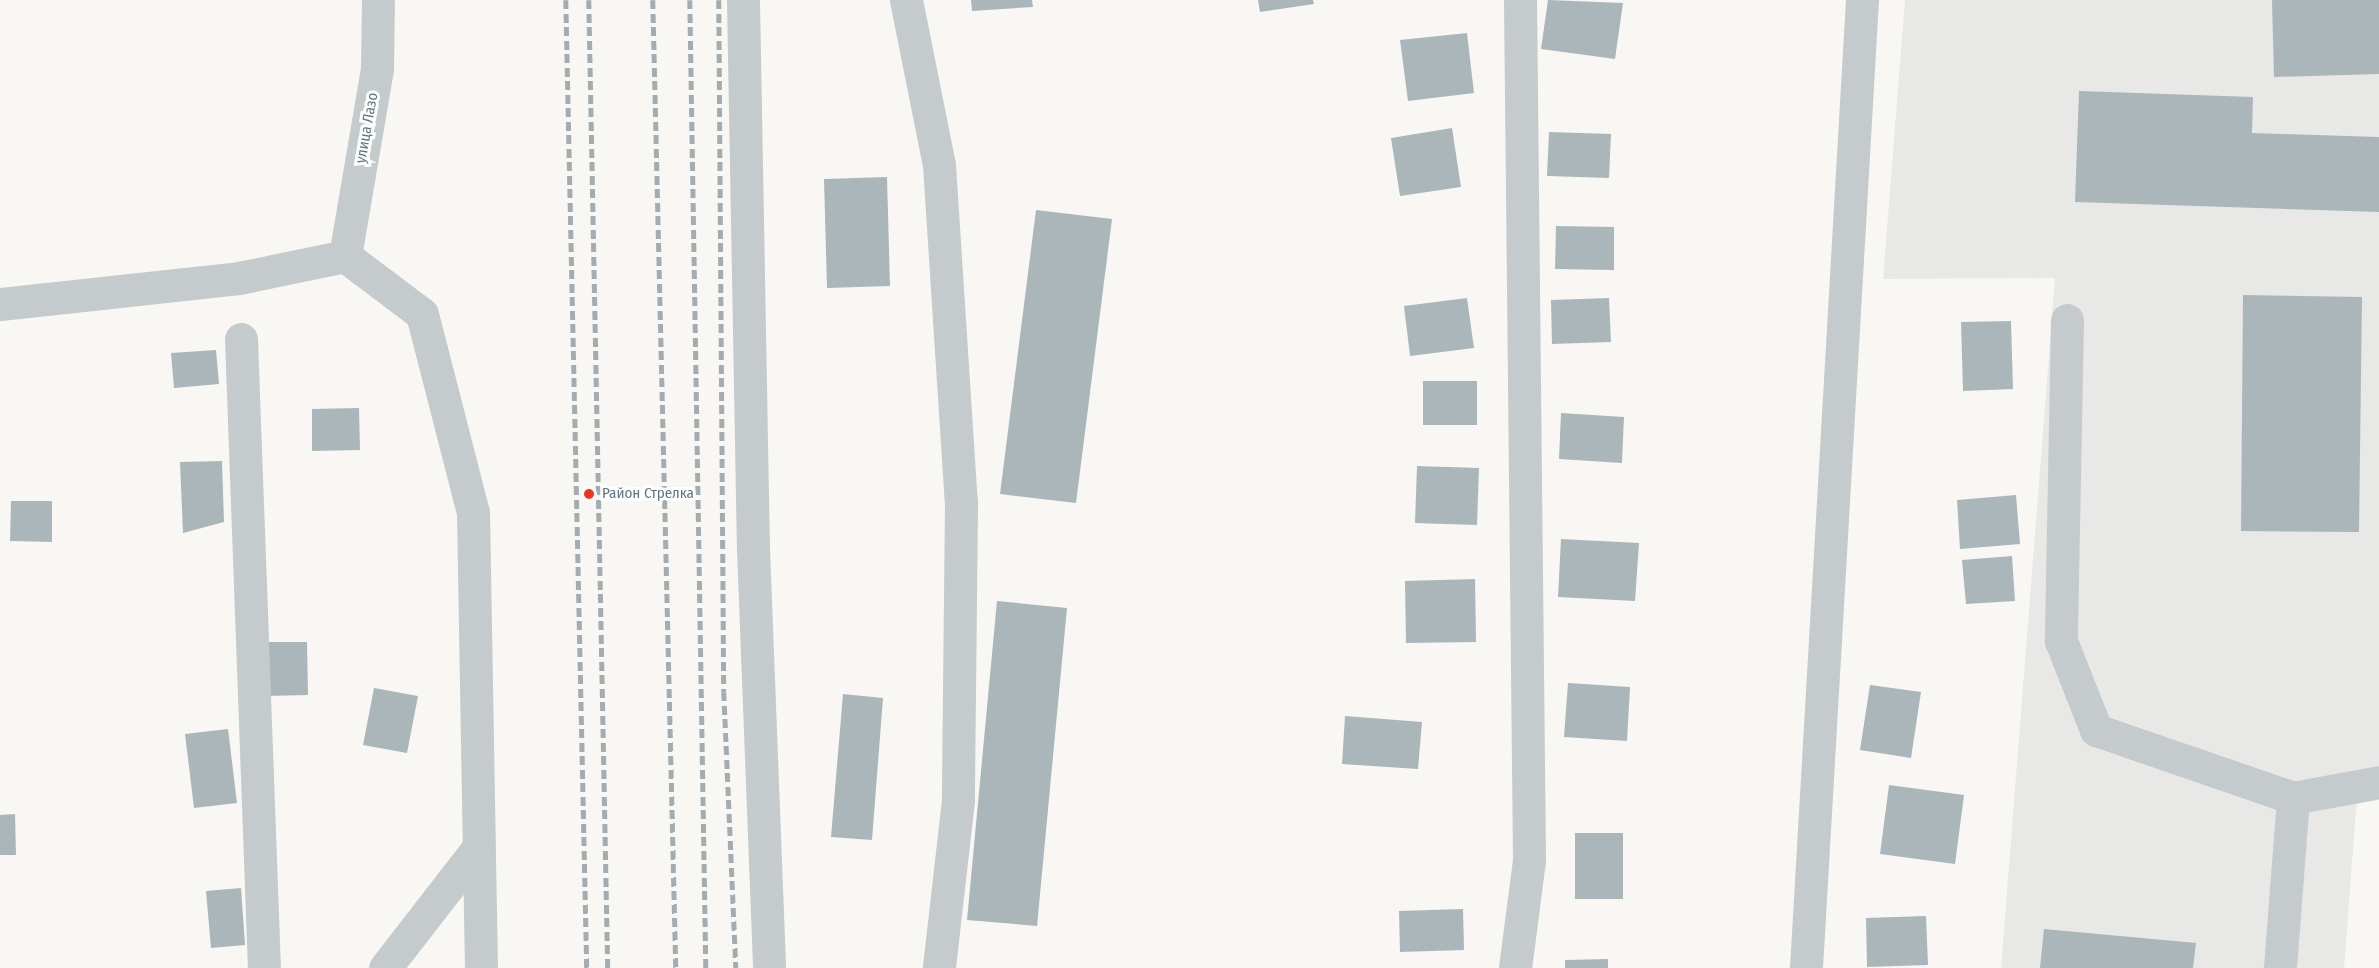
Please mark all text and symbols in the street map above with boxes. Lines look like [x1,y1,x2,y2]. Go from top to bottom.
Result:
street label: улица Лазо [352,91,382,165]
marker: Район Стрелка [580,485,598,503]
place label: Район Стрелка [602,485,694,503]

